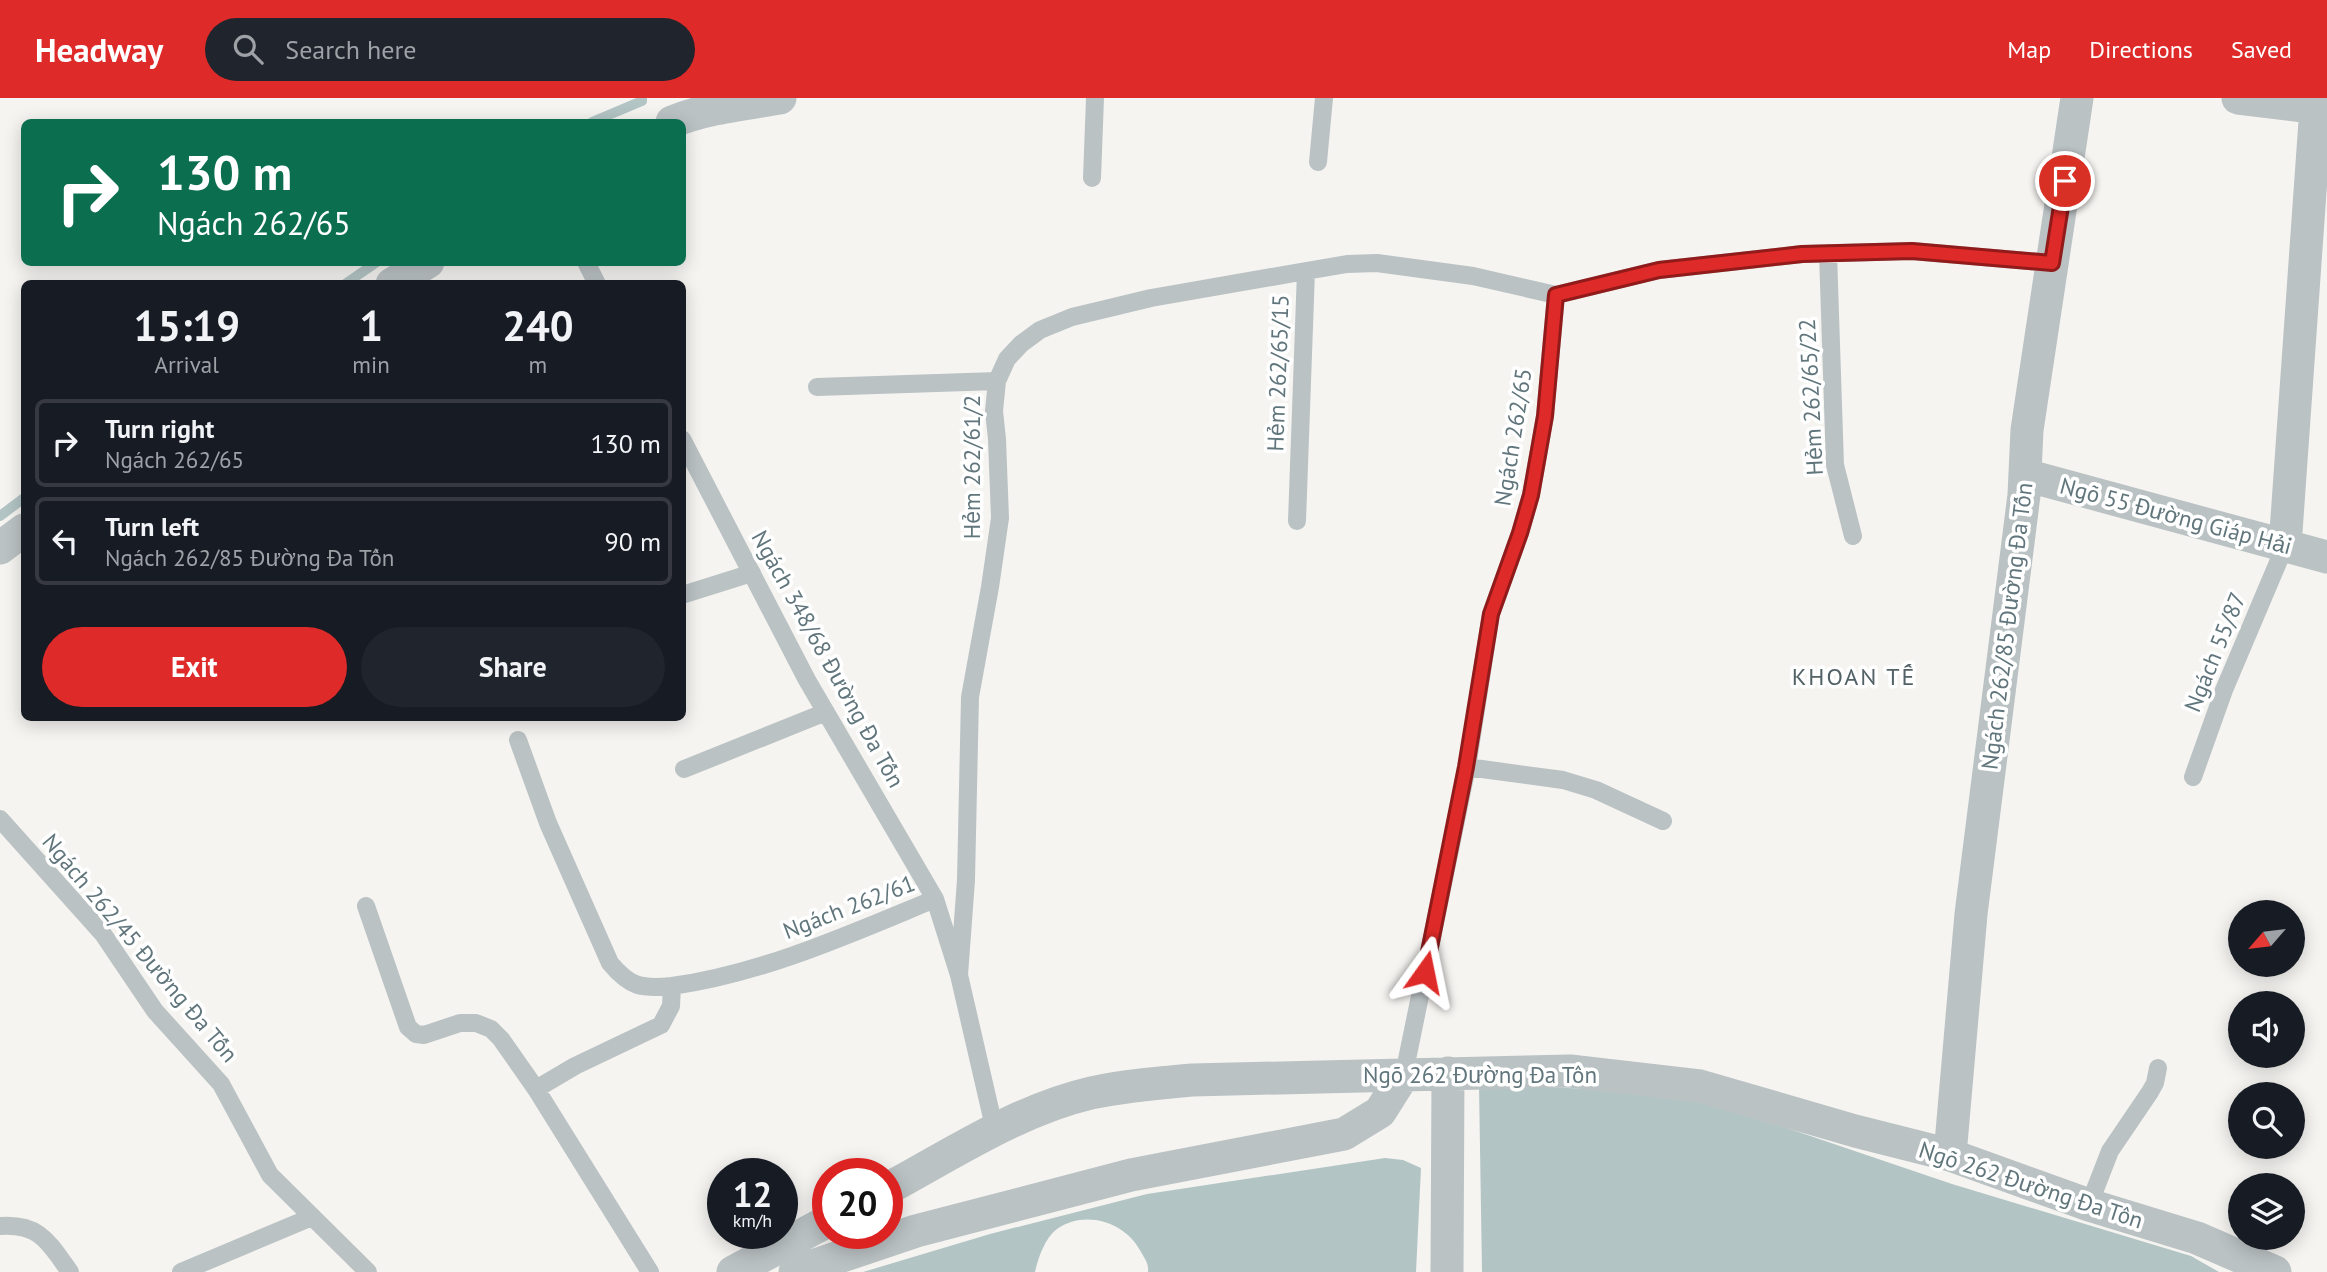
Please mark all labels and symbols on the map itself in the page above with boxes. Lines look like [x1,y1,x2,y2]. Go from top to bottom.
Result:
pin [2035,151,2095,211]
street label: Hẻm 262/65/15 [1260,294,1295,452]
street label: Hẻm 262/65/22 [1792,318,1829,476]
street label: Ngách 262/65 [1487,366,1538,508]
street label: Hẻm 262/61/2 [957,395,986,539]
street label: Ngõ 55 Đường Giáp Hải [2057,471,2295,560]
street label: Ngách 262/85 Đường Đa Tốn [1974,481,2039,771]
street label: Ngách 348/68 Đường Đa Tốn [746,525,911,792]
street label: Ngách 55/87 [2177,588,2252,716]
district label: KHOAN TẾ [1792,661,1916,692]
street label: Ngách 262/45 Đường Đa Tốn [36,828,244,1068]
street label: Ngách 262/61 [779,868,919,945]
north arrow [2228,900,2305,976]
position arrow [1388,935,1462,1009]
street label: Ngõ 262 Đường Đa Tôn [1363,1060,1597,1089]
street label: Ngõ 262 Đường Đa Tôn [1915,1135,2147,1234]
speed limit sign: 20 [812,1158,903,1249]

